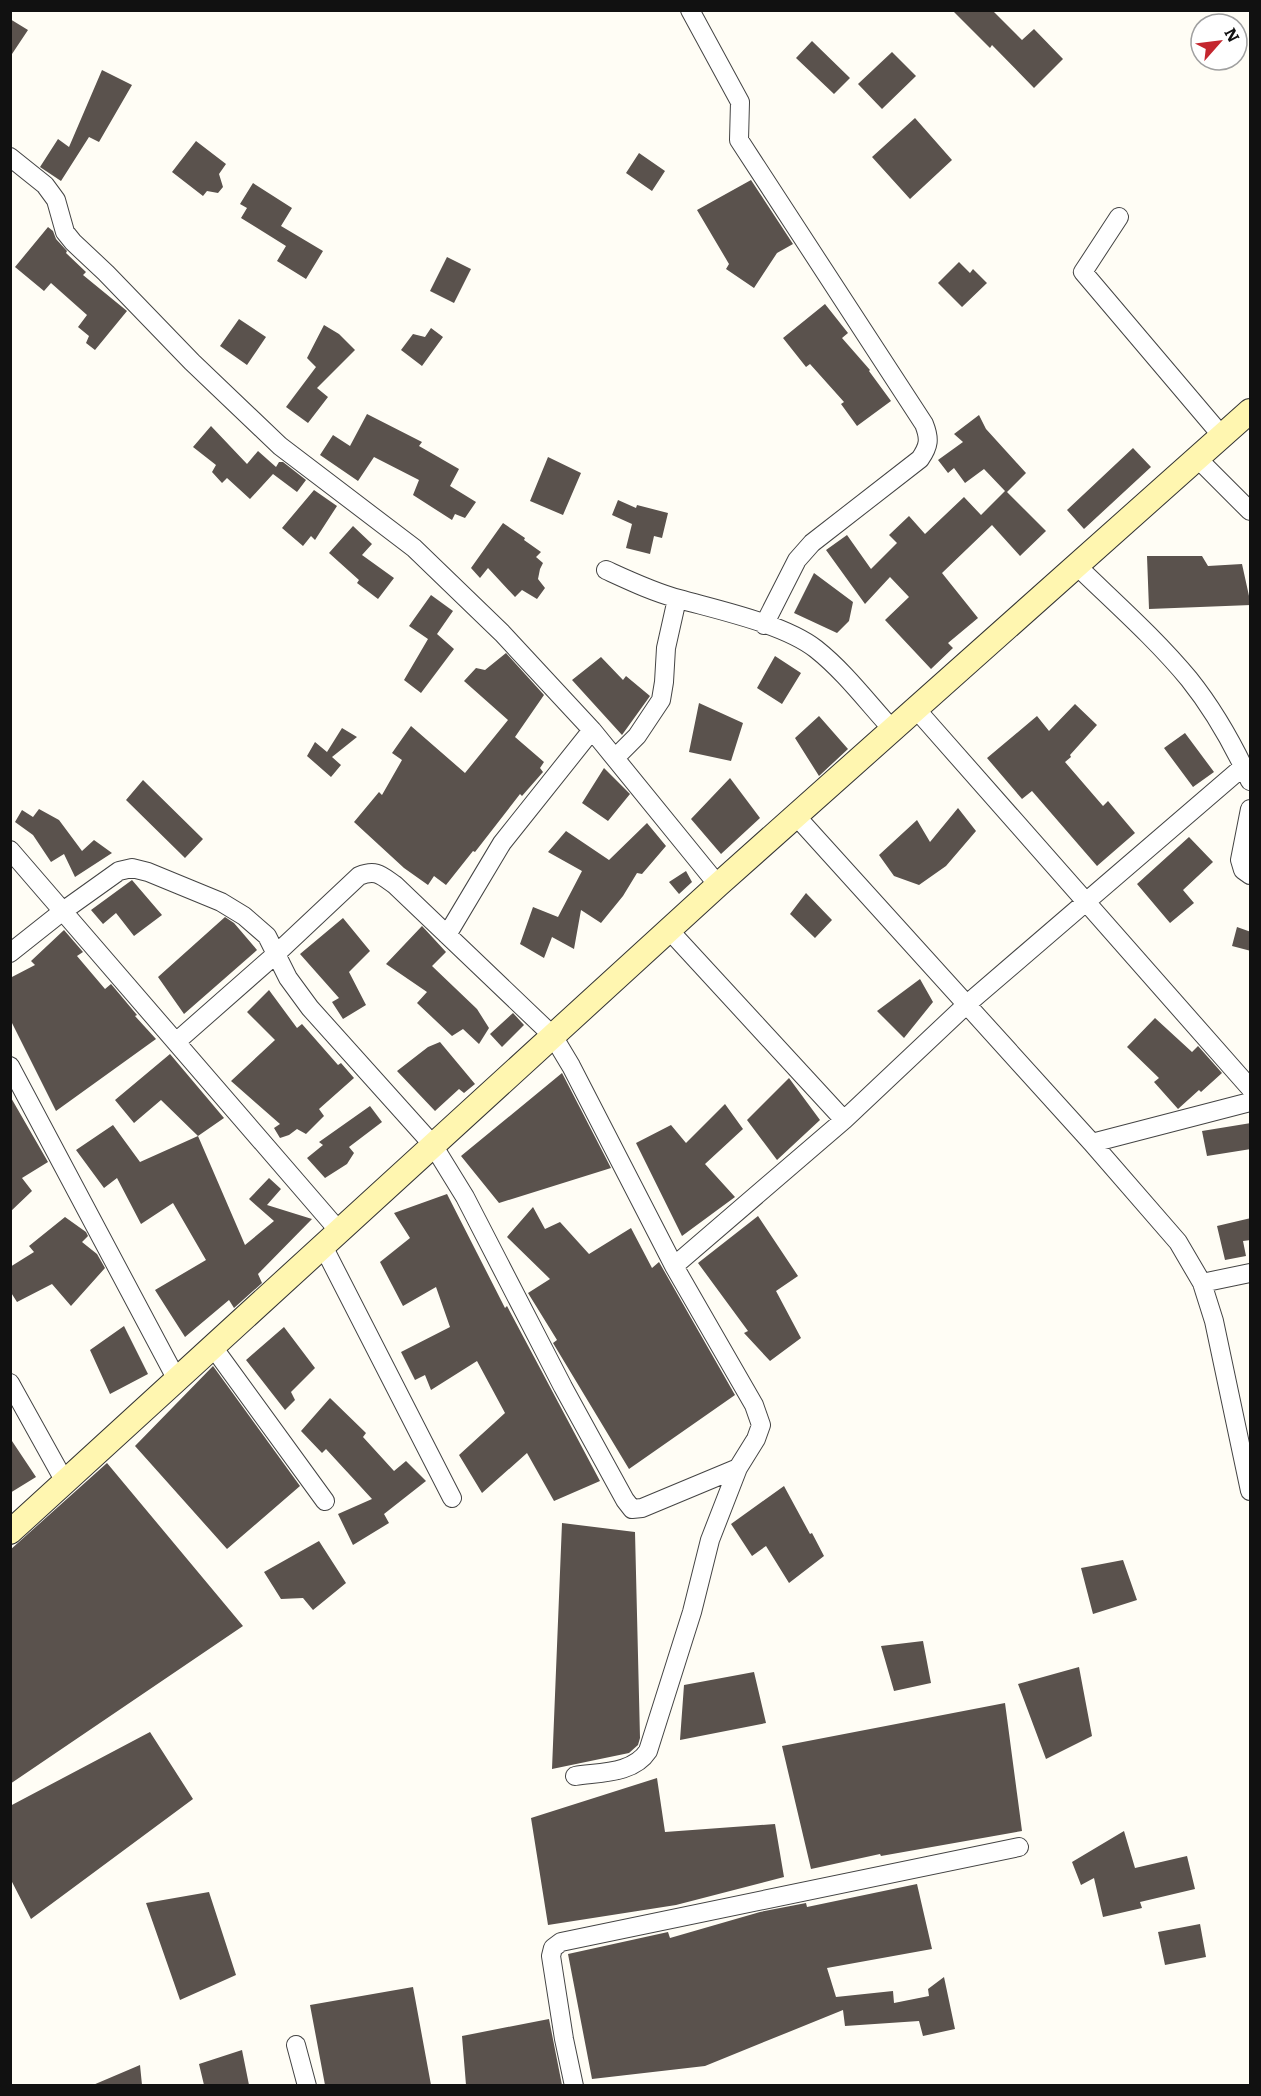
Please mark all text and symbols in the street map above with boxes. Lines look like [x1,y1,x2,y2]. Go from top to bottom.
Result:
north arrow [1189,12,1249,72]
text: N [1219,23,1247,46]

